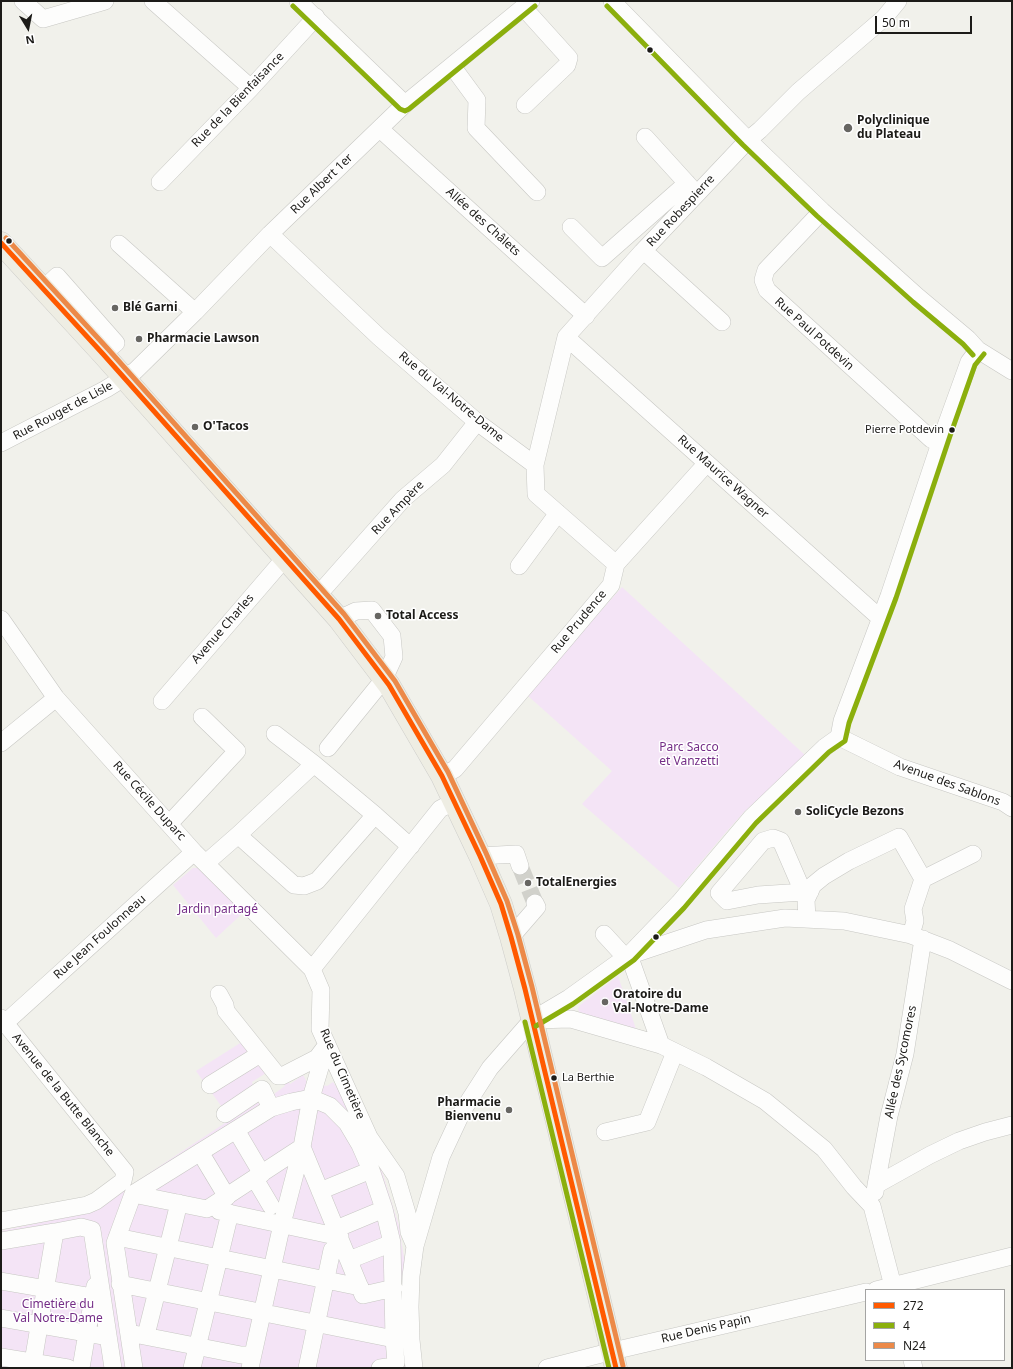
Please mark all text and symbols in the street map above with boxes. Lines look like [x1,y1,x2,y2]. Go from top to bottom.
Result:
north arrow [8,8,48,48]
scale bar [877,8,974,34]
text: 50 m [882,14,910,31]
text: N [24,32,36,48]
unlabelled marker [645,45,655,55]
street label: Rue de la Bienfaisance [189,50,287,150]
place label: Polyclinique du Plateau [857,114,930,142]
marker: Polyclinique du Plateau [842,122,854,134]
street label: Rue Albert 1er [288,151,356,217]
street label: Rue Robespierre [644,172,718,250]
street label: Allée des Châlets [443,185,523,259]
unlabelled marker [4,236,14,246]
street label: Rue Paul Potdevin [771,295,857,373]
place label: Blé Garni [123,301,177,315]
marker: Blé Garni [110,303,120,313]
place label: Pharmacie Lawson [147,332,259,346]
marker: Pharmacie Lawson [134,334,144,344]
street label: Rue du Val-Notre-Dame [395,349,507,445]
street label: Rue Rouget de Lisle [11,379,115,443]
place label: O'Tacos [203,420,249,434]
marker: O'Tacos [190,422,200,432]
place label: Pierre Potdevin [865,423,944,437]
marker: Pierre Potdevin [947,425,957,435]
street label: Rue Maurice Wagner [674,432,772,522]
street label: Rue Ampère [369,478,427,538]
street label: Rue Prudence [548,587,610,657]
street label: Avenue Charles [189,591,257,667]
place label: Total Access [386,609,459,623]
marker: Total Access [373,611,383,621]
park label: Parc Sacco et Vanzetti [659,741,719,769]
street label: Avenue des Sablons [892,757,1002,809]
street label: Rue Cécile Duparc [110,758,188,844]
place label: SoliCycle Bezons [806,805,904,819]
marker: SoliCycle Bezons [793,807,803,817]
place label: TotalEnergies [536,876,617,890]
marker: TotalEnergies [523,878,533,888]
street label: Rue Jean Foulonneau [51,892,149,982]
park label: Jardin partagé [178,903,258,917]
unlabelled marker [651,932,661,942]
place label: Oratoire du Val-Notre-Dame [613,988,709,1016]
marker: Oratoire du Val-Notre-Dame [600,997,610,1007]
street label: Allée des Sycomores [882,1004,920,1120]
street label: Rue du Cimetière [316,1027,368,1121]
street label: Avenue de la Butte Blanche [9,1031,117,1159]
place label: La Berthie [562,1071,615,1085]
marker: La Berthie [549,1073,559,1083]
place label: Pharmacie Bienvenu [437,1096,501,1124]
marker: Pharmacie Bienvenu [504,1105,514,1115]
legend [865,1289,1005,1361]
text: 272 [903,1297,924,1314]
park label: Cimetière du Val Notre-Dame [13,1298,103,1326]
street label: Rue Denis Papin [660,1312,752,1346]
text: 4 [903,1317,910,1334]
text: N24 [903,1337,926,1354]

